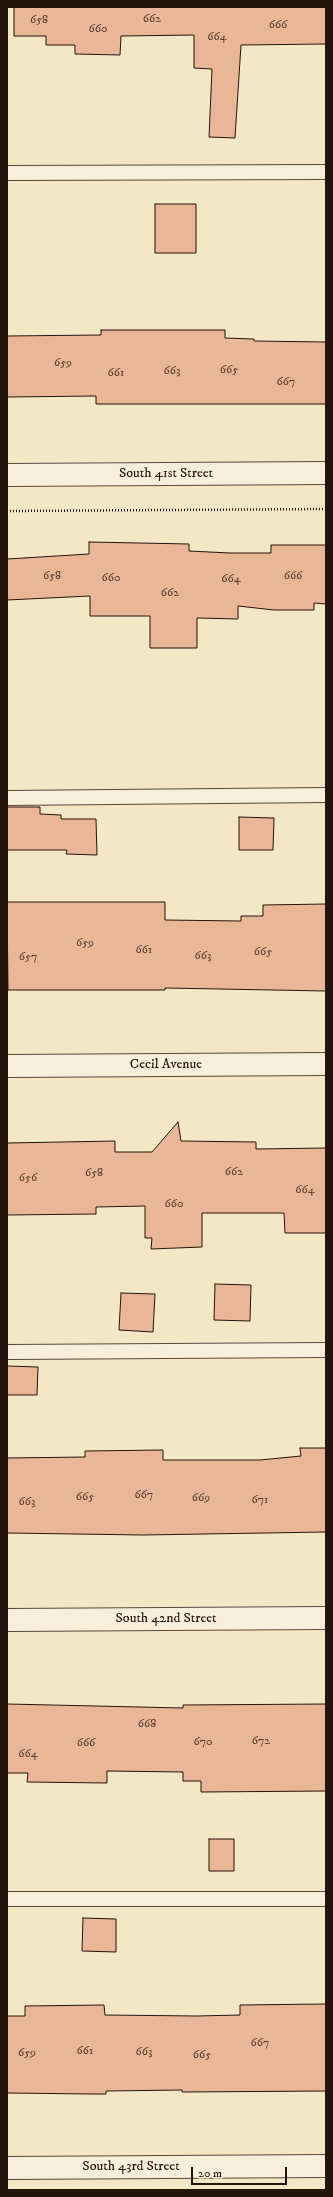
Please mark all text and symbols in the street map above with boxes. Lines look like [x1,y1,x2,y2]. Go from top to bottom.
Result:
house number: 662 [143,13,161,27]
house number: 658 [30,14,48,28]
house number: 666 [269,19,287,33]
house number: 660 [89,23,107,37]
house number: 664 [207,31,227,45]
house number: 659 [54,357,72,371]
house number: 665 [220,364,238,378]
house number: 663 [164,365,180,379]
house number: 661 [108,367,124,381]
house number: 667 [277,376,295,390]
street label: South 41st Street [119,466,213,482]
house number: 658 [43,570,61,584]
house number: 666 [284,570,302,584]
house number: 660 [102,572,120,586]
house number: 664 [221,573,241,587]
house number: 662 [161,587,179,601]
house number: 659 [76,937,94,951]
house number: 661 [136,944,152,958]
house number: 665 [254,946,272,960]
house number: 663 [195,950,211,964]
house number: 657 [19,951,37,965]
street label: Cecil Avenue [130,1057,202,1073]
house number: 662 [225,1166,243,1180]
house number: 658 [85,1167,103,1181]
house number: 656 [19,1172,37,1186]
house number: 664 [295,1184,315,1198]
house number: 660 [165,1198,183,1212]
house number: 667 [135,1489,153,1503]
house number: 665 [76,1491,94,1505]
house number: 669 [192,1492,210,1506]
house number: 671 [252,1494,268,1508]
house number: 663 [19,1496,35,1510]
street label: South 42nd Street [115,1611,217,1627]
house number: 668 [138,1718,156,1732]
house number: 672 [252,1735,270,1749]
house number: 670 [193,1736,213,1750]
house number: 666 [77,1737,95,1751]
house number: 664 [18,1748,38,1762]
house number: 667 [251,2037,269,2051]
house number: 661 [77,2045,93,2059]
house number: 663 [136,2046,152,2060]
house number: 659 [18,2047,36,2061]
house number: 665 [193,2049,211,2063]
street label: South 43rd Street [82,2159,180,2175]
scale bar [193,2159,289,2185]
text: 20 m [198,2166,222,2181]

